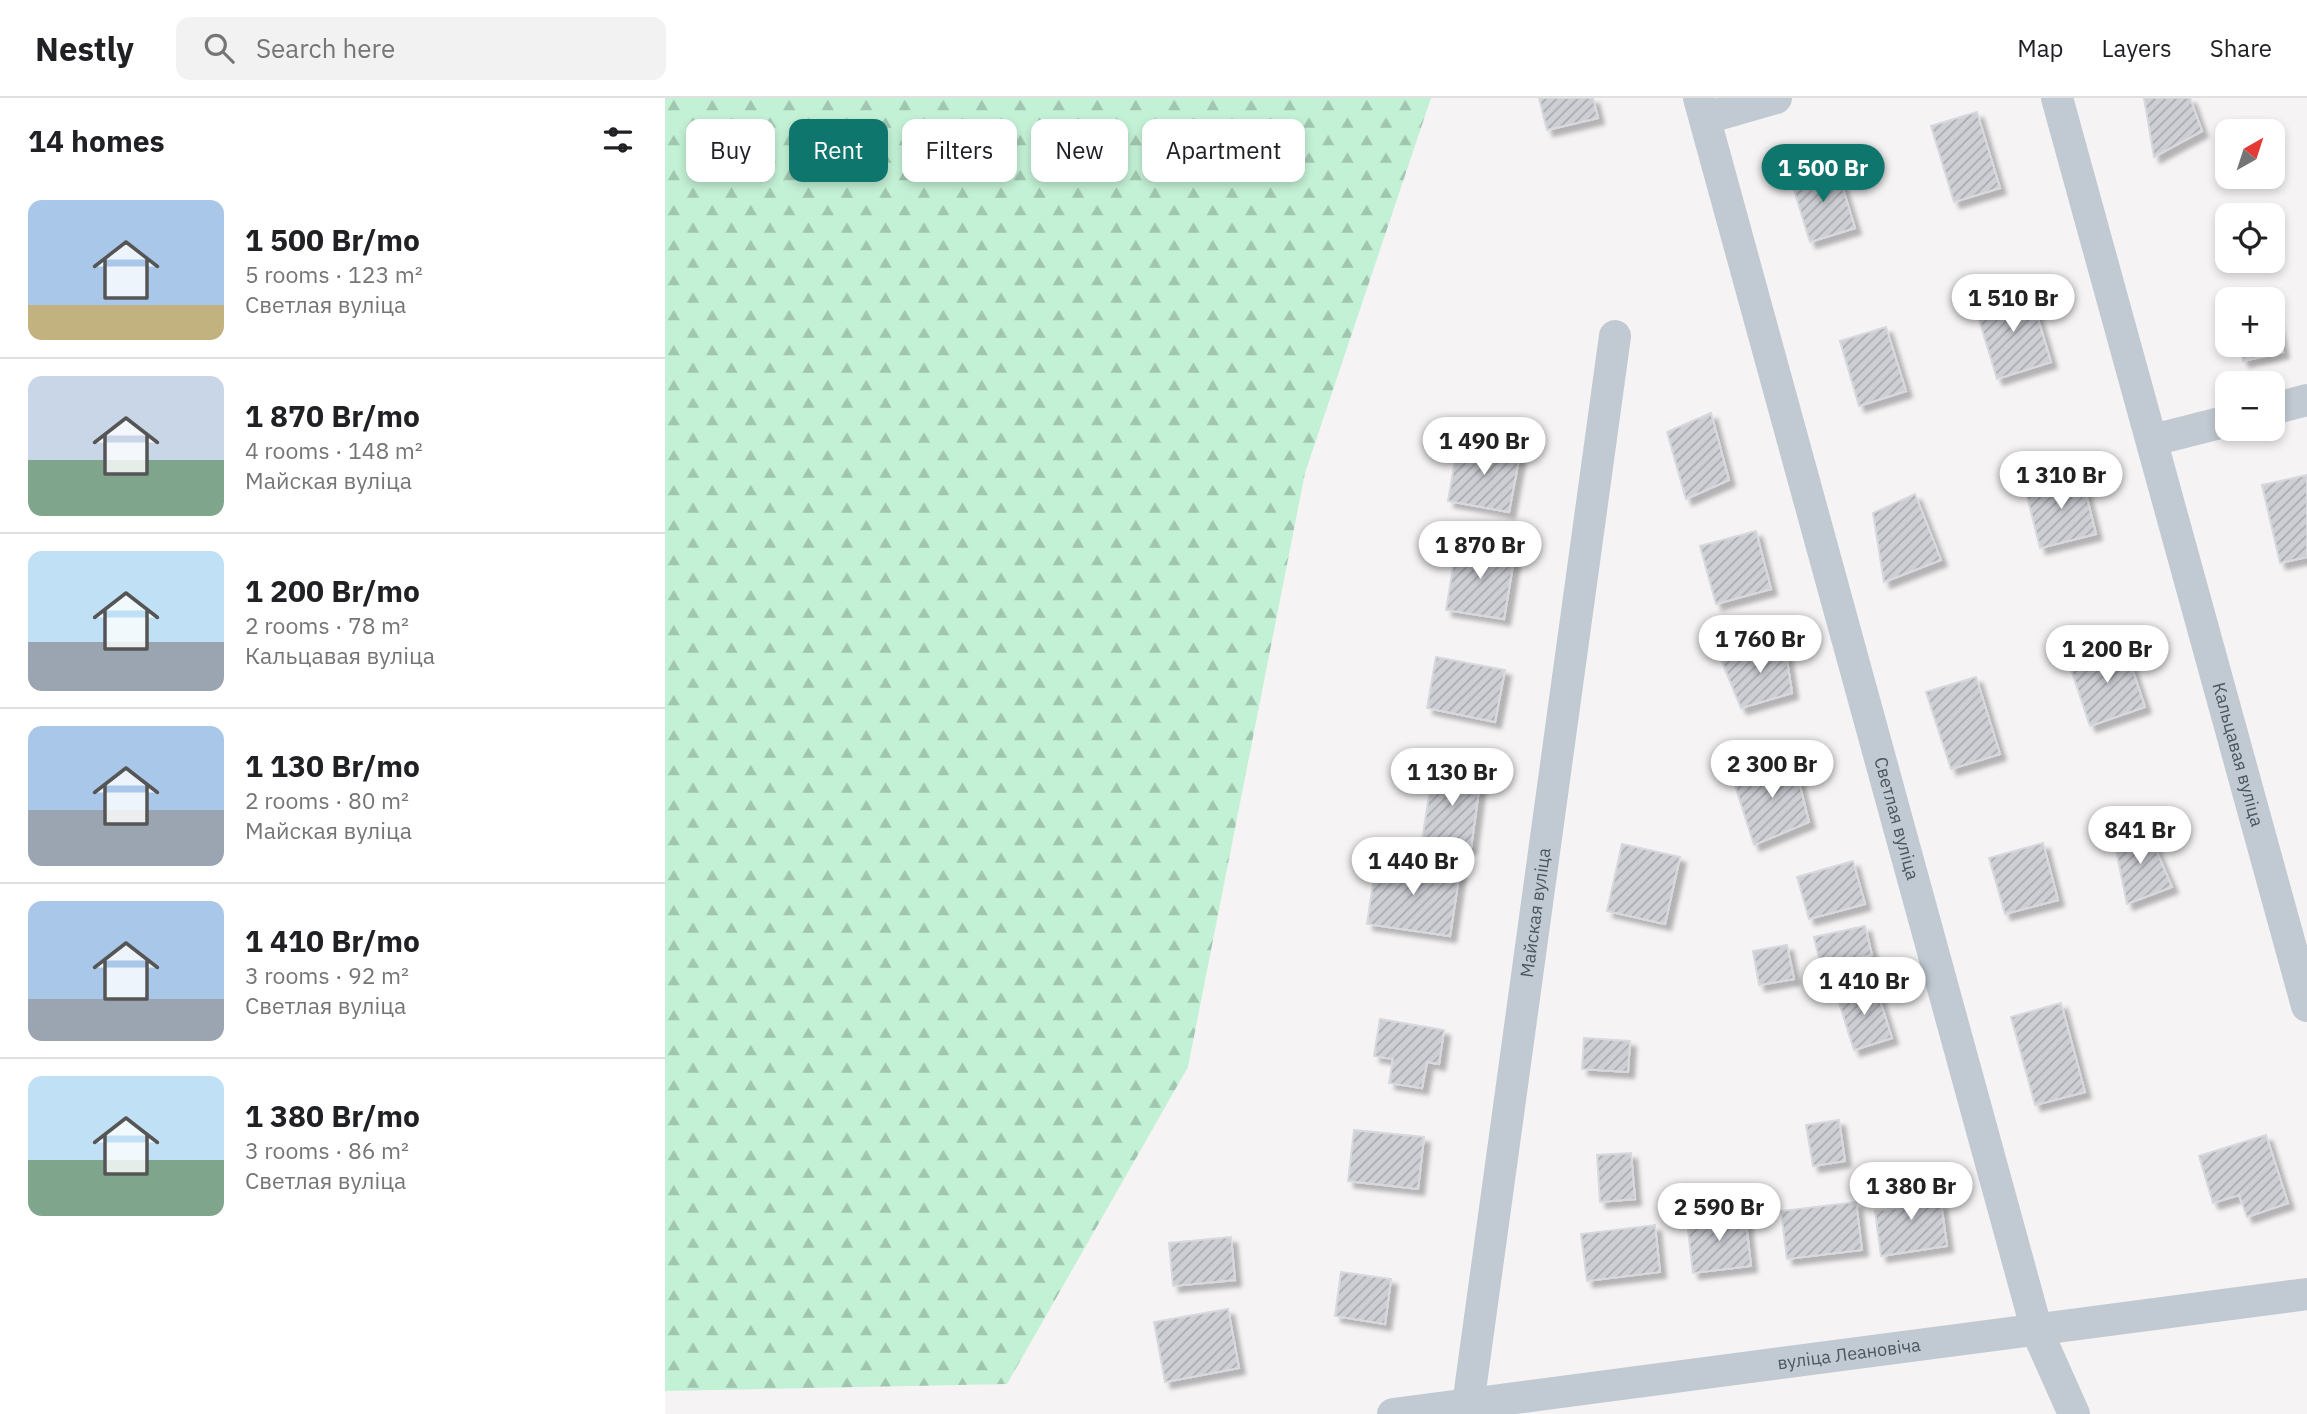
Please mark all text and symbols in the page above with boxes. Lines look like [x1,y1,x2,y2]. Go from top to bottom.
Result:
search box [176,17,666,80]
text: Nestly [35,27,134,70]
icon: search [200,29,238,67]
text: Search here [256,31,395,65]
text: Map [2017,32,2064,64]
text: Layers [2102,32,2172,64]
text: Share [2210,32,2272,64]
chip: Buy [686,119,775,182]
chip: Rent [789,119,888,182]
chip: Filters [902,119,1017,182]
chip: New [1031,119,1128,182]
chip: Apartment [1142,119,1305,182]
north arrow [2215,119,2285,189]
map controls [2215,119,2285,441]
text: 14 homes [28,121,165,160]
icon: filters [599,121,637,159]
pin: 1 500 Br [1751,144,1895,204]
text: 1 500 Br [1778,152,1868,182]
button: locate [2215,203,2285,273]
text: 1 500 Br/mo [245,220,420,259]
icon: home [84,228,168,312]
text: 5 rooms · 123 m² [245,259,423,289]
pin: 1 510 Br [1941,274,2085,334]
text: 1 510 Br [1968,282,2058,312]
button: + [2215,287,2285,357]
text: Светлая вуліца [245,289,406,319]
button: − [2215,371,2285,441]
text: 1 870 Br/mo [245,396,420,435]
icon: home [84,404,168,488]
pin: 1 490 Br [1412,418,1556,477]
text: 1 490 Br [1439,425,1529,455]
text: 4 rooms · 148 m² [245,435,423,465]
pin: 1 310 Br [1989,452,2133,511]
text: 1 310 Br [2016,459,2106,489]
text: Майская вуліца [245,465,412,495]
pin: 1 870 Br [1408,522,1552,581]
text: 1 870 Br [1435,529,1525,559]
text: 1 200 Br/mo [245,571,420,610]
icon: home [84,579,168,663]
text: 2 rooms · 78 m² [245,610,409,640]
pin: 1 760 Br [1688,616,1832,675]
text: 1 760 Br [1715,623,1805,653]
pin: 1 200 Br [2035,626,2179,685]
text: 1 200 Br [2062,633,2152,663]
text: Кальцавая вуліца [245,640,435,670]
street label: Кальцавая вуліца [2207,680,2269,830]
pin: 2 300 Br [1700,740,1844,800]
text: 1 130 Br/mo [245,746,420,785]
pin: 1 130 Br [1380,748,1524,808]
text: 2 300 Br [1727,748,1817,778]
icon: home [84,754,168,838]
street label: Светлая вуліца [1869,754,1925,883]
text: 1 130 Br [1407,756,1497,786]
text: 2 rooms · 80 m² [245,785,409,815]
pin: 841 Br [2083,806,2197,866]
text: 841 Br [2104,814,2176,844]
text: Майская вуліца [245,815,412,845]
pin: 1 440 Br [1341,838,1485,897]
text: 1 440 Br [1368,845,1458,875]
street label: Майская вуліца [1515,846,1556,979]
text: 1 410 Br/mo [245,921,420,960]
icon: home [84,929,168,1013]
pin: 1 410 Br [1792,958,1936,1017]
text: 3 rooms · 92 m² [245,960,409,990]
text: 1 410 Br [1819,965,1909,995]
text: Светлая вуліца [245,990,406,1020]
text: 1 380 Br/mo [245,1096,420,1135]
icon: home [84,1104,168,1188]
text: 3 rooms · 86 m² [245,1135,409,1165]
pin: 1 380 Br [1839,1162,1983,1222]
text: Светлая вуліца [245,1165,406,1195]
text: 1 380 Br [1866,1170,1956,1200]
pin: 2 590 Br [1647,1184,1791,1243]
text: 2 590 Br [1674,1191,1764,1221]
street label: вуліца Леановіча [1776,1333,1922,1374]

